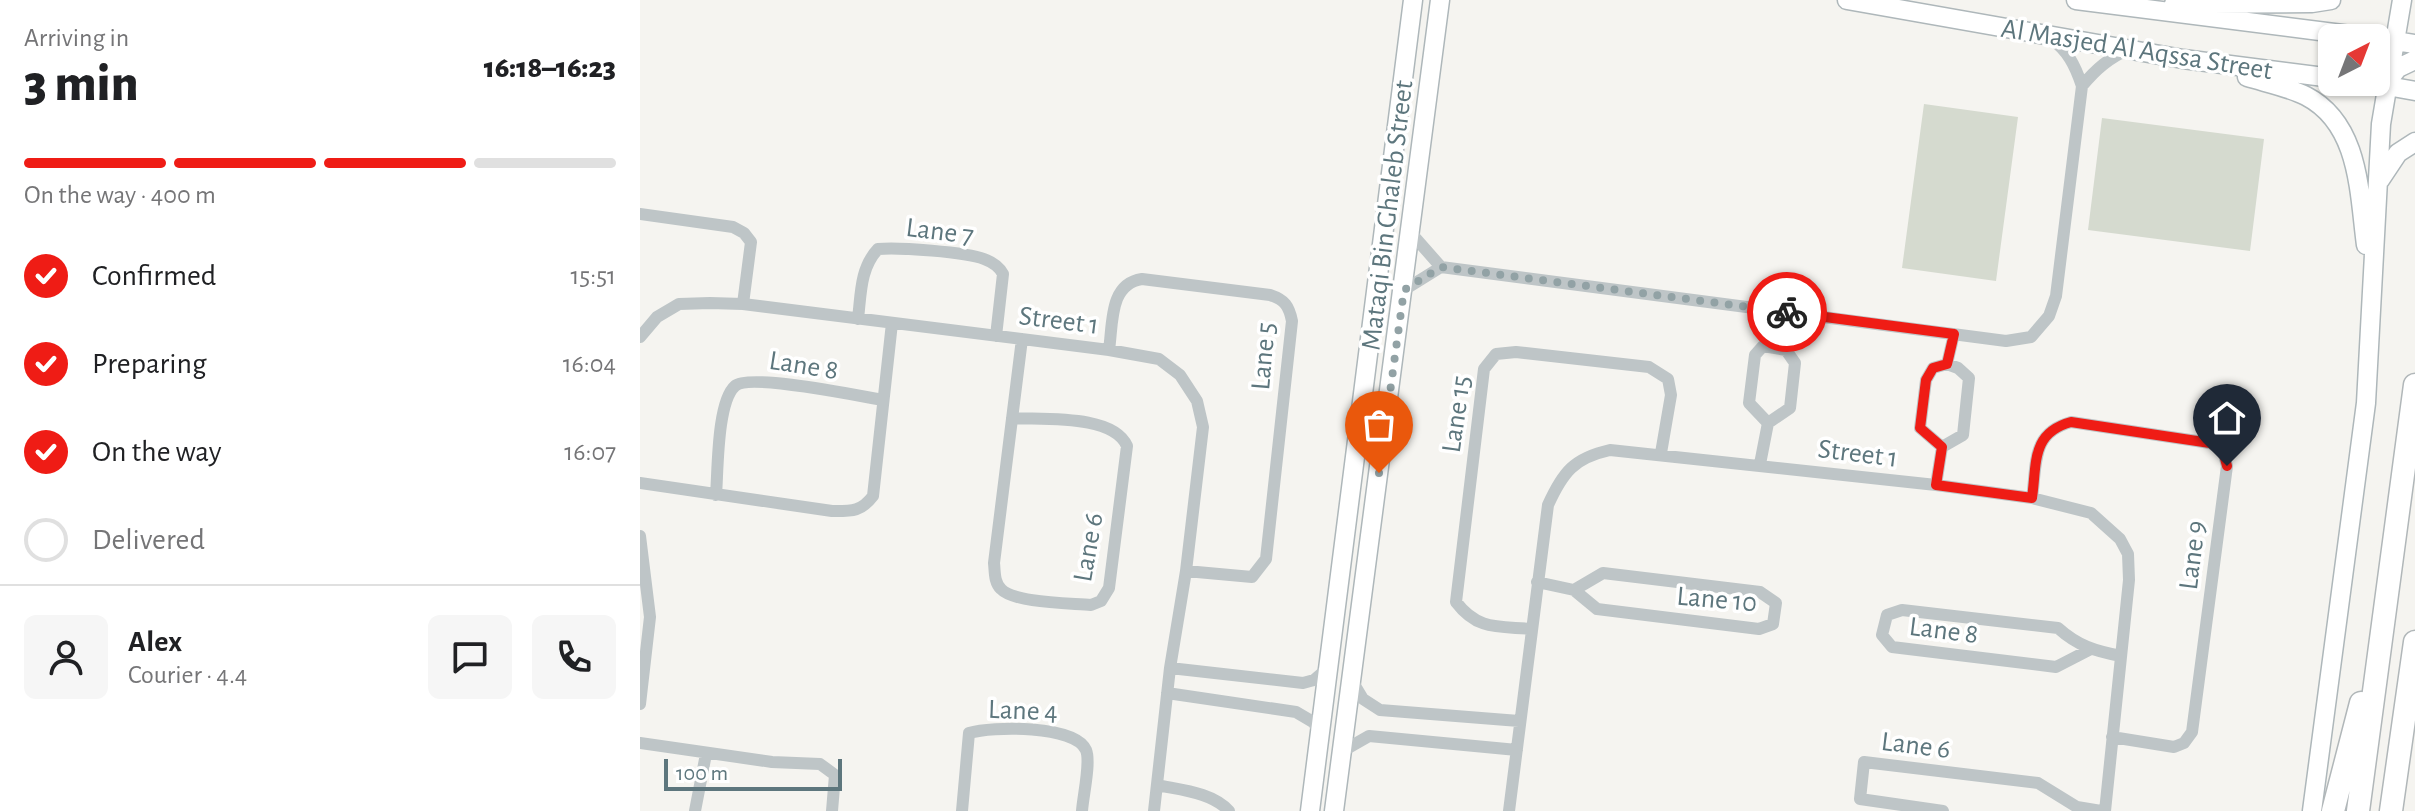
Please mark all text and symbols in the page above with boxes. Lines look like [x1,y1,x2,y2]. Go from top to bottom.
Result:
street label: Al Masjed Al Aqssa Street [1999,15,2274,85]
north arrow [2318,24,2390,96]
map controls [2318,24,2390,96]
text: Arriving in [24,25,129,51]
text: 16:18–16:23 [484,53,616,83]
text: 3 min [24,58,138,110]
street label: Mataqi Bin Ghaleb Street [1358,79,1418,352]
text: On the way · 400 m [24,182,216,208]
street label: Lane 7 [904,214,975,250]
icon: check [24,254,68,298]
text: Confirmed [92,261,216,291]
text: 15:51 [570,263,616,289]
courier [1747,272,1827,352]
icon: bike [1765,290,1809,334]
street label: Street 1 [1017,302,1100,340]
street label: Lane 5 [1247,321,1281,391]
icon: check [24,342,68,386]
street label: Lane 8 [767,347,840,385]
text: Preparing [92,349,207,379]
text: 16:04 [563,351,616,377]
street label: Lane 15 [1438,374,1476,455]
pin [2193,384,2261,466]
pin [1345,391,1413,473]
icon: home [2205,396,2249,440]
icon: bag [1357,403,1401,447]
icon: check [24,430,68,474]
street label: Street 1 [1816,435,1899,473]
text: On the way [92,437,221,467]
text: 16:07 [564,439,616,465]
street label: Lane 6 [1069,511,1109,584]
street label: Lane 9 [2175,519,2211,591]
text: Delivered [92,525,205,555]
street label: Lane 10 [1675,583,1758,617]
street label: Lane 8 [1908,613,1980,649]
button: person [24,615,108,699]
button: chat [428,615,512,699]
button: phone [532,615,616,699]
text: Alex [128,627,182,657]
text: Courier · 4.4 [128,662,247,688]
street label: Lane 4 [988,696,1058,726]
street label: Lane 6 [1880,728,1952,764]
scale bar [664,755,842,791]
text: 100 m [676,762,728,784]

